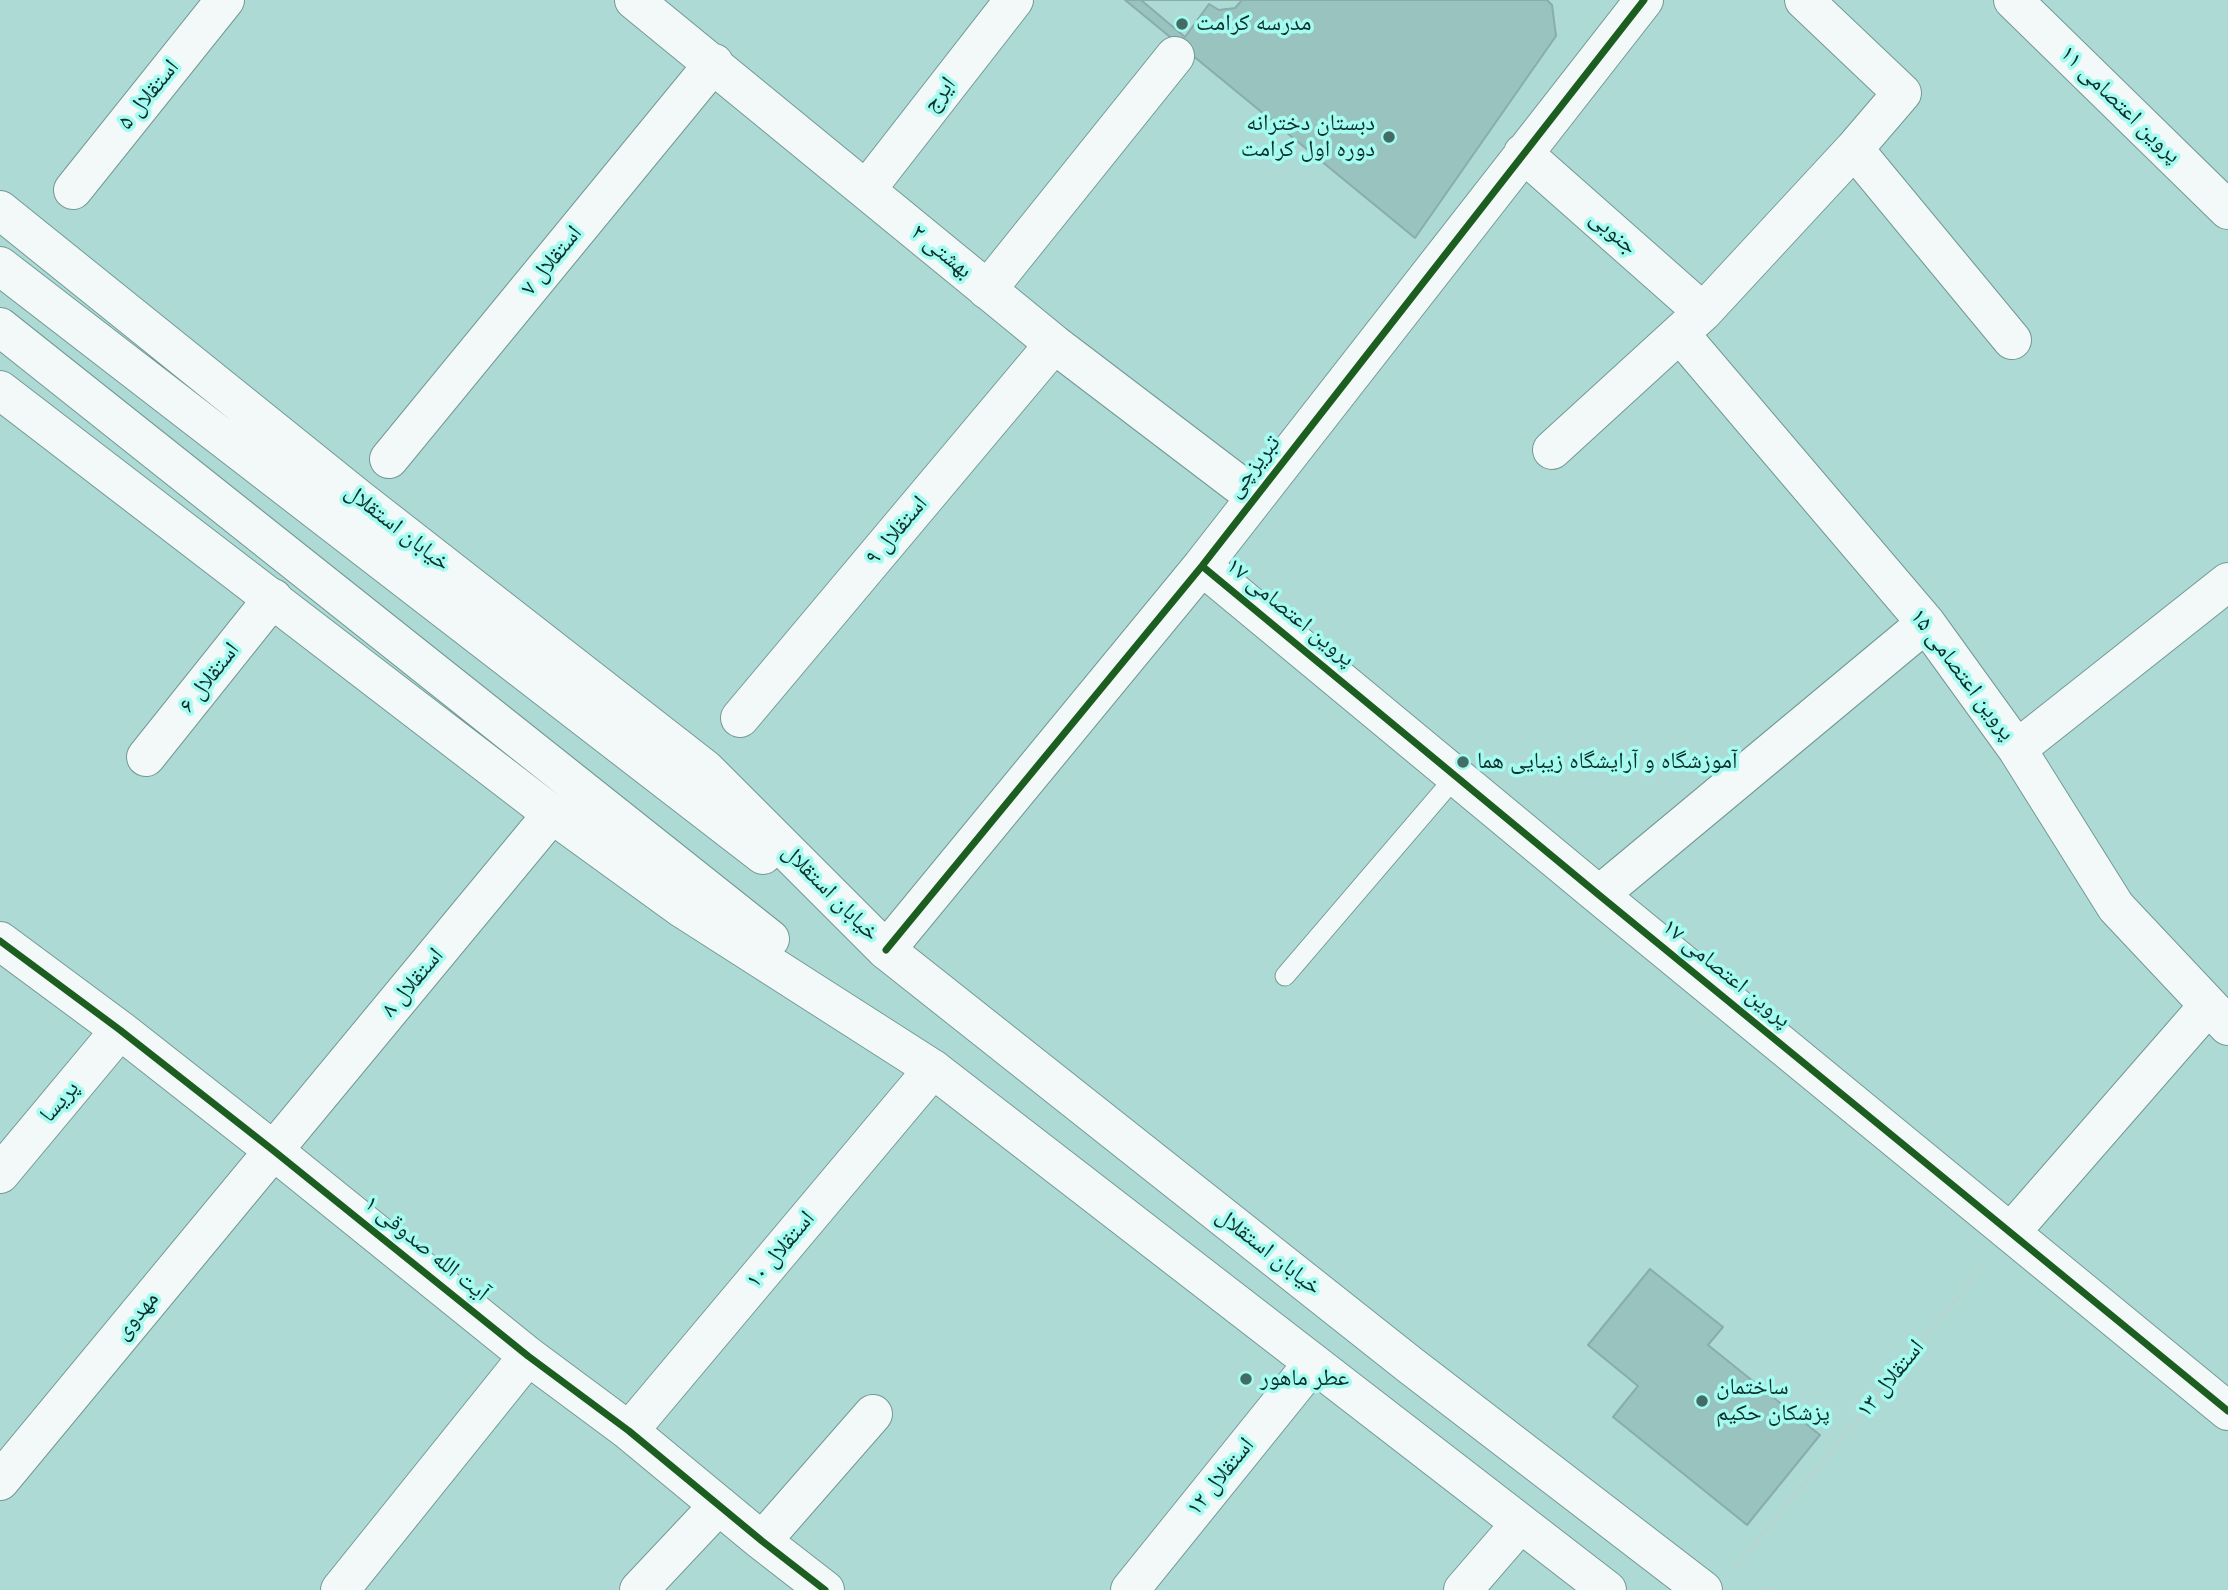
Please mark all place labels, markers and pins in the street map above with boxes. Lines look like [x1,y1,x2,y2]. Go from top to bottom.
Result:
place label: مدرسه کرامت [1196,10,1312,38]
marker: مدرسه کرامت [1174,16,1190,32]
place label: دبستان دخترانه دوره اول کرامت [1241,110,1375,164]
marker: دبستان دخترانه دوره اول کرامت [1381,129,1397,145]
place label: آموزشگاه و آرایشگاه زیبایی هما [1477,748,1737,776]
marker: آموزشگاه و آرایشگاه زیبایی هما [1455,754,1471,770]
place label: عطر ماهور [1260,1365,1349,1393]
marker: عطر ماهور [1238,1371,1254,1387]
place label: ساختمان پزشکان حکیم [1716,1374,1830,1428]
marker: ساختمان پزشکان حکیم [1694,1393,1710,1409]

